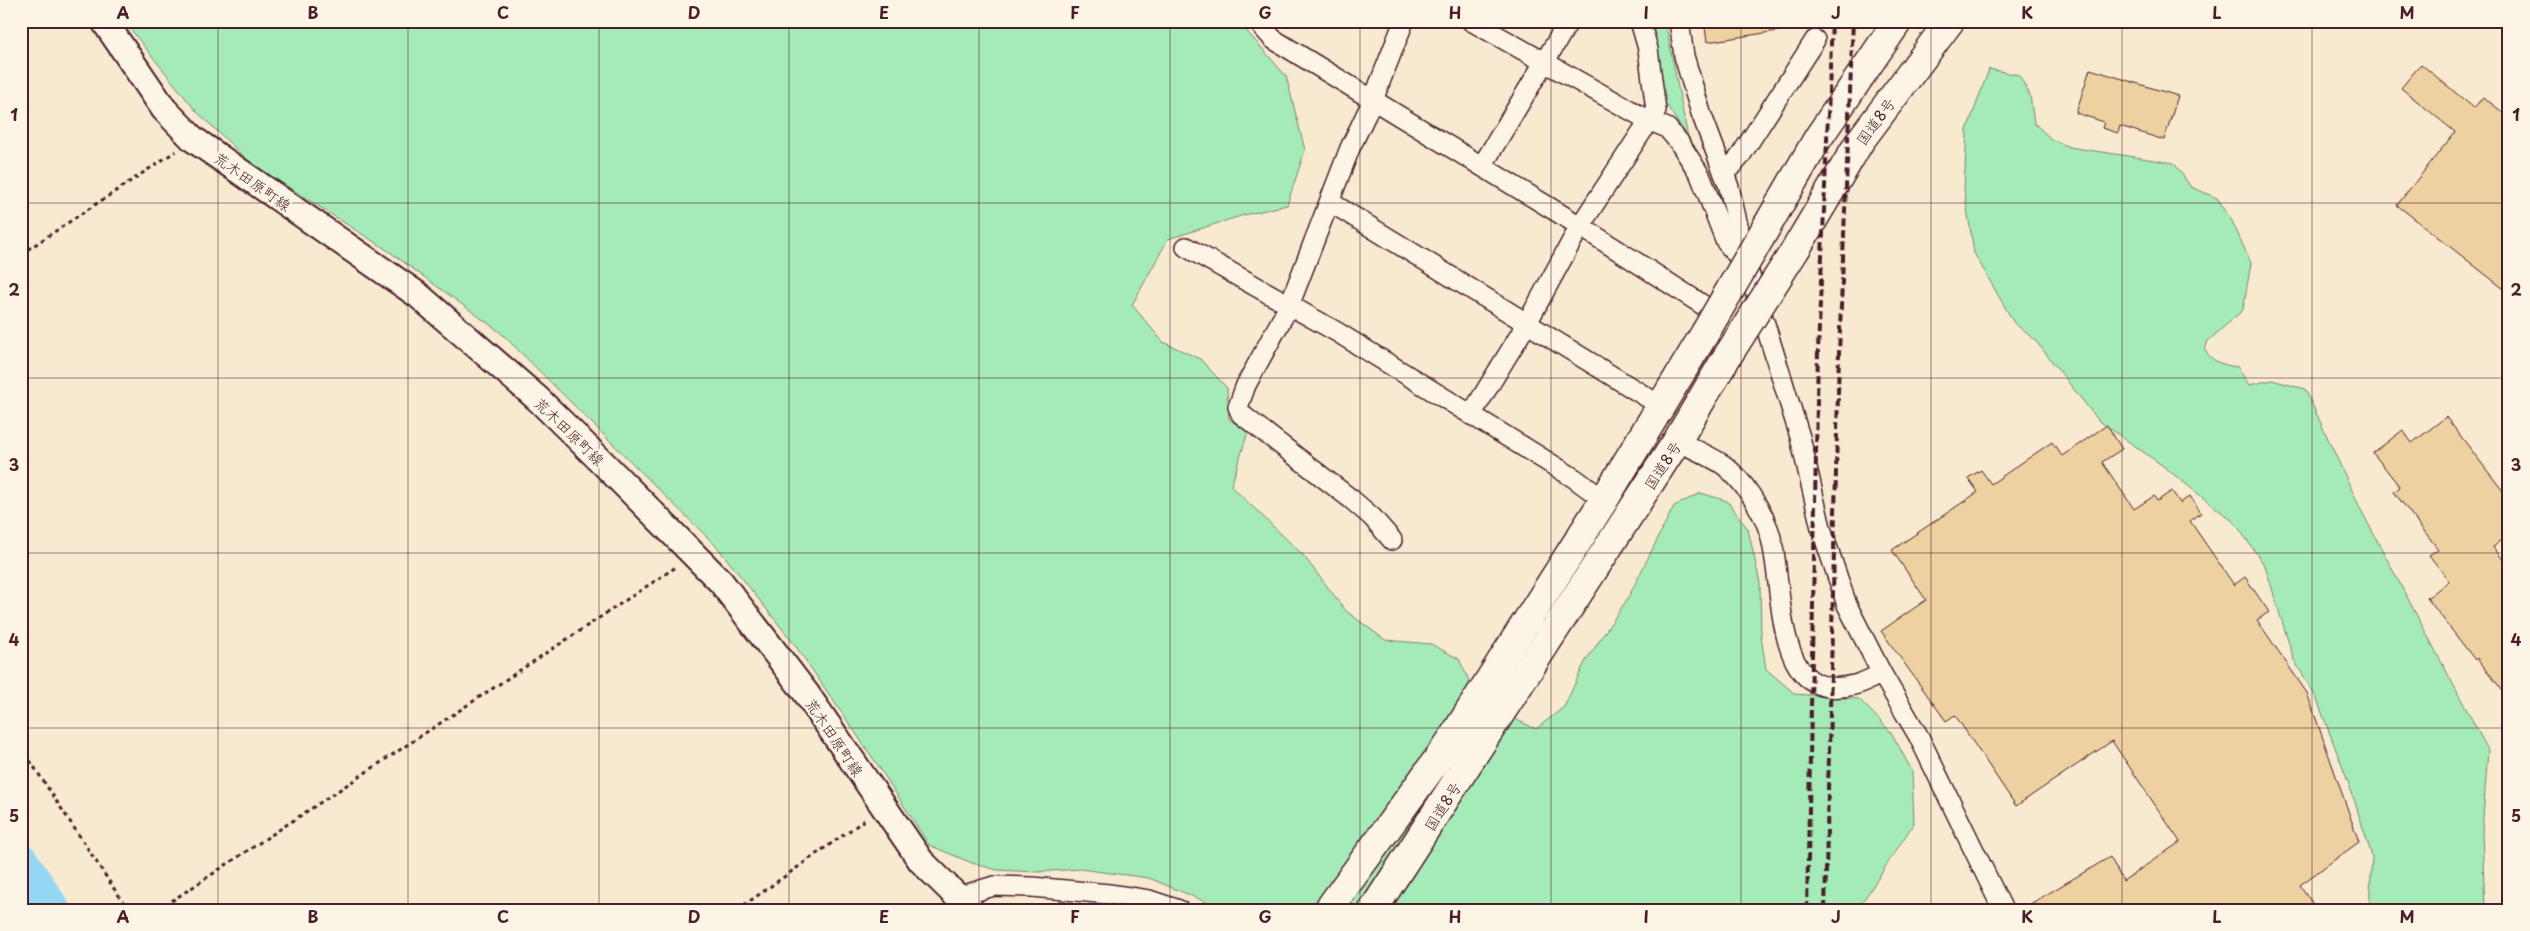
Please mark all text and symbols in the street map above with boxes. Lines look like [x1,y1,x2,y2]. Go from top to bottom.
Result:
text: A [117,0,130,24]
text: B [308,0,319,24]
text: C [497,0,509,24]
text: D [688,0,700,24]
text: E [879,0,889,24]
text: F [1070,0,1080,24]
text: G [1258,0,1272,24]
text: H [1449,0,1461,24]
text: I [1643,0,1649,24]
text: J [1831,0,1841,24]
text: K [2021,0,2033,24]
text: L [2212,0,2222,24]
text: M [2399,0,2415,24]
street label: 国道8号 [1850,92,1900,150]
text: 1 [10,102,18,126]
text: 1 [2512,102,2520,126]
street label: 荒木田原町線 [210,146,296,216]
text: 2 [8,277,20,301]
text: 2 [2510,277,2522,301]
street label: 荒木田原町線 [530,391,610,471]
street label: 国道8号 [1638,436,1686,494]
text: 3 [9,452,19,476]
text: 3 [2511,452,2521,476]
text: 4 [9,627,20,651]
text: 4 [2511,627,2522,651]
street label: 荒木田原町線 [800,693,870,781]
street label: 国道8号 [1418,777,1466,835]
text: 5 [9,803,19,827]
text: 5 [2511,803,2521,827]
text: A [117,904,130,928]
text: B [308,904,319,928]
text: C [497,904,509,928]
text: D [688,904,700,928]
text: E [879,904,889,928]
text: F [1070,904,1080,928]
text: G [1258,904,1272,928]
text: H [1449,904,1461,928]
text: I [1643,904,1649,928]
text: J [1831,904,1841,928]
text: K [2021,904,2033,928]
text: L [2212,904,2222,928]
text: M [2399,904,2415,928]

